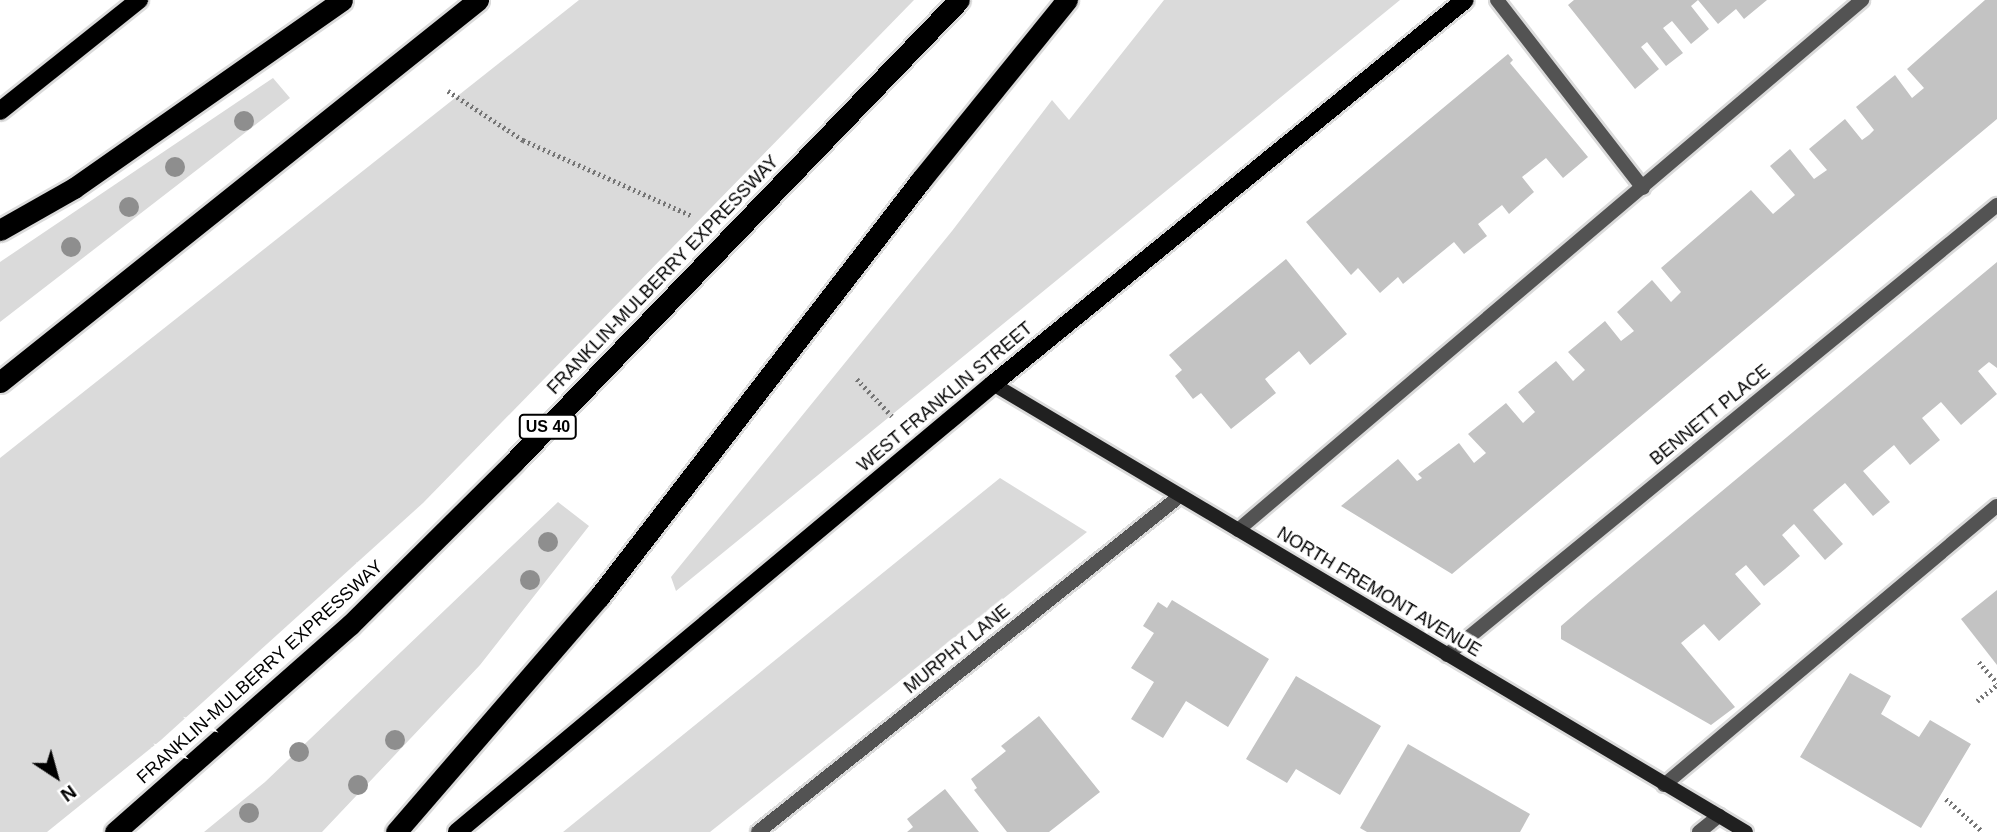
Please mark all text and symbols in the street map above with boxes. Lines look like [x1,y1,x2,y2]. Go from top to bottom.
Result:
street label: FRANKLIN-MULBERRY EXPRESSWAY [543,151,783,399]
street label: WEST FRANKLIN STREET [853,317,1037,477]
street label: BENNETT PLACE [1646,360,1774,470]
road number: US 40 [518,414,578,440]
street label: NORTH FREMONT AVENUE [1273,522,1485,662]
street label: FRANKLIN-MULBERRY EXPRESSWAY [132,556,388,788]
street label: MURPHY LANE [900,600,1014,698]
north arrow [21,741,91,811]
text: N [57,781,80,806]

